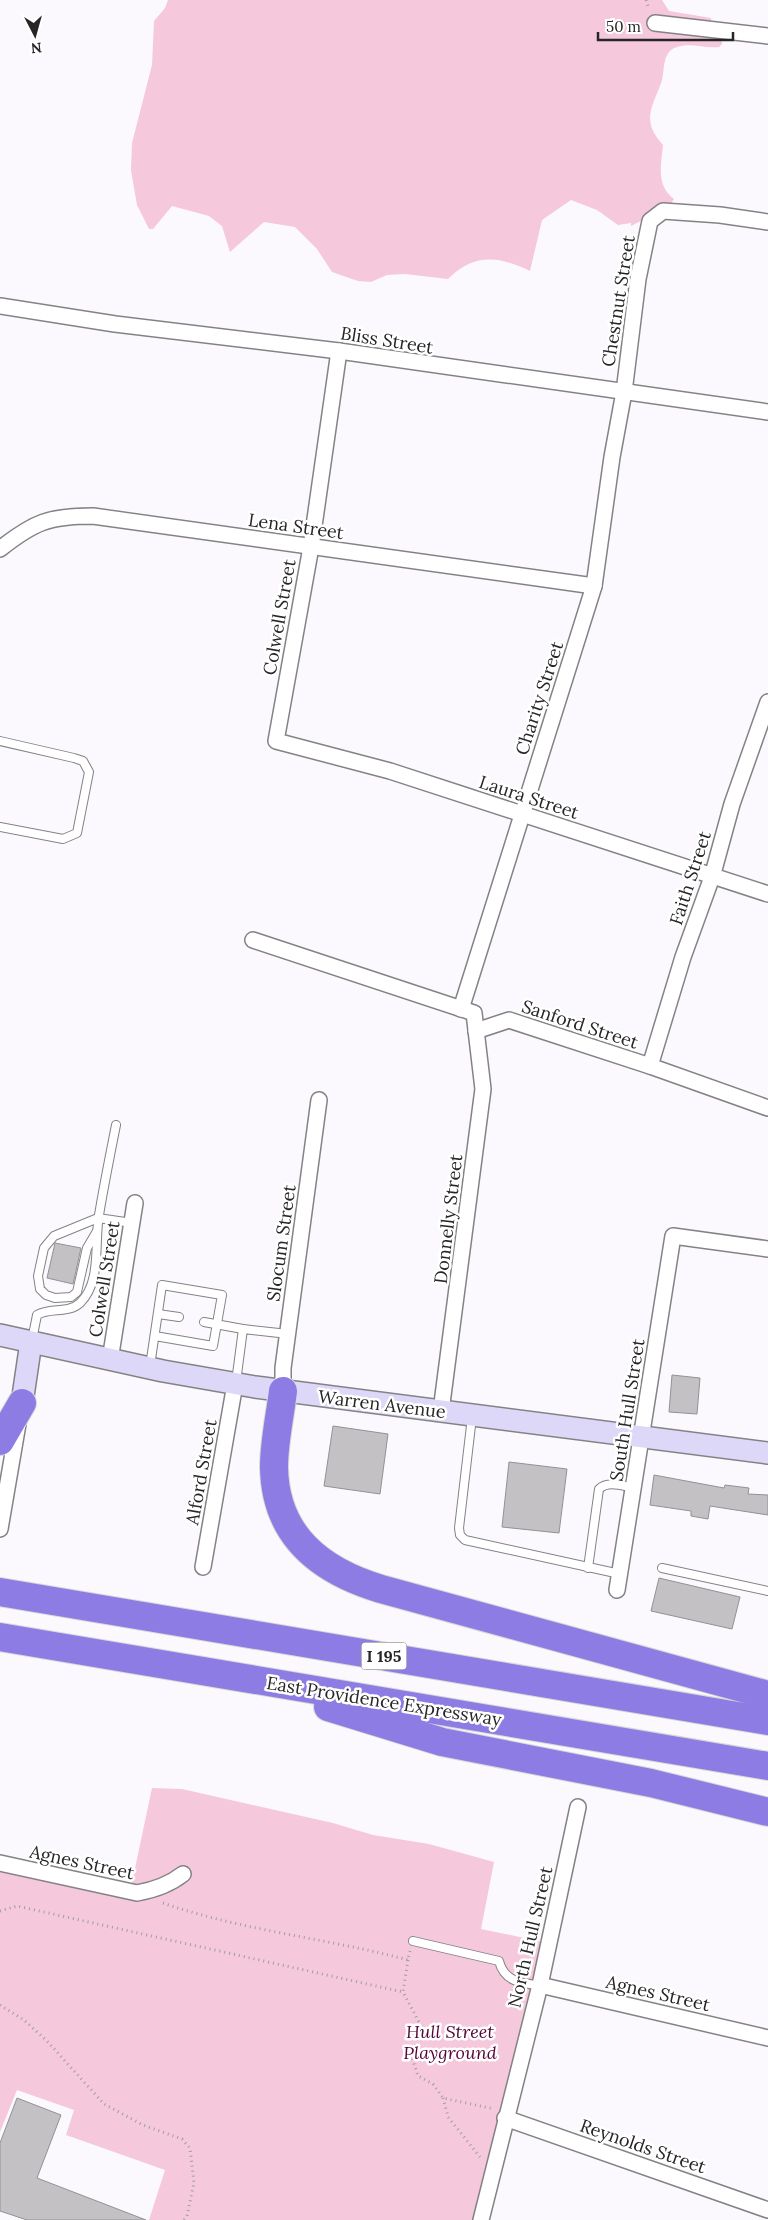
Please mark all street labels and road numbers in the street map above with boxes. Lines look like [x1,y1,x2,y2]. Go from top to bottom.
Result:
street label: Chestnut Street [596,234,640,368]
street label: Bliss Street [339,321,435,359]
street label: Lena Street [247,508,345,544]
street label: Colwell Street [257,557,301,677]
street label: Charity Street [510,638,568,758]
street label: Laura Street [476,770,582,824]
street label: Faith Street [664,828,716,928]
street label: Sanford Street [519,994,641,1054]
street label: Donnelly Street [429,1153,467,1285]
street label: Slocum Street [261,1183,301,1303]
street label: Colwell Street [83,1219,125,1339]
street label: South Hull Street [604,1337,650,1483]
street label: Warren Avenue [317,1385,447,1423]
street label: Alford Street [180,1417,222,1528]
road number: I 195 [362,1642,406,1670]
street label: East Providence Expressway [265,1671,504,1731]
street label: Agnes Street [27,1840,136,1884]
street label: North Hull Street [503,1864,557,2010]
street label: Agnes Street [603,1970,712,2016]
street label: Reynolds Street [577,2114,709,2178]

